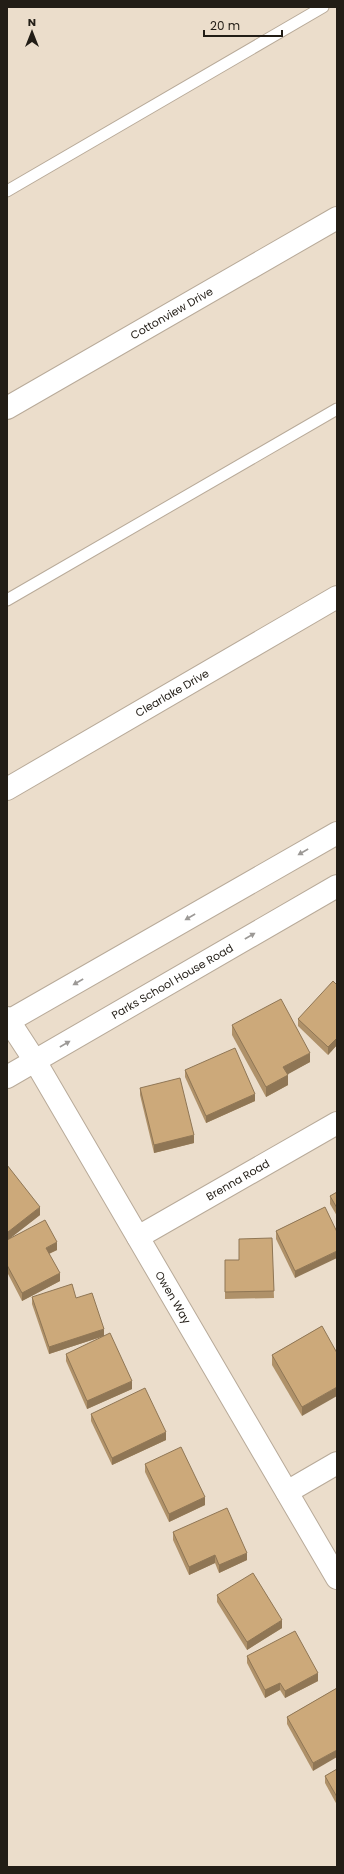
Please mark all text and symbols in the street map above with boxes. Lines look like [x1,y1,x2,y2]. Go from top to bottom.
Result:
north arrow [12,12,52,52]
scale bar [204,12,282,38]
text: N [28,14,36,30]
text: 20 m [210,17,240,34]
street label: Cottonview Drive [127,283,216,343]
street label: Clearlake Drive [132,665,212,721]
one-way arrow [297,849,309,856]
one-way arrow [184,914,196,920]
one-way arrow [244,933,256,940]
street label: Parks School House Road [109,940,236,1023]
one-way arrow [72,978,83,985]
one-way arrow [59,1040,71,1047]
street label: Brenna Road [203,1155,272,1204]
street label: Owen Way [151,1268,195,1327]

